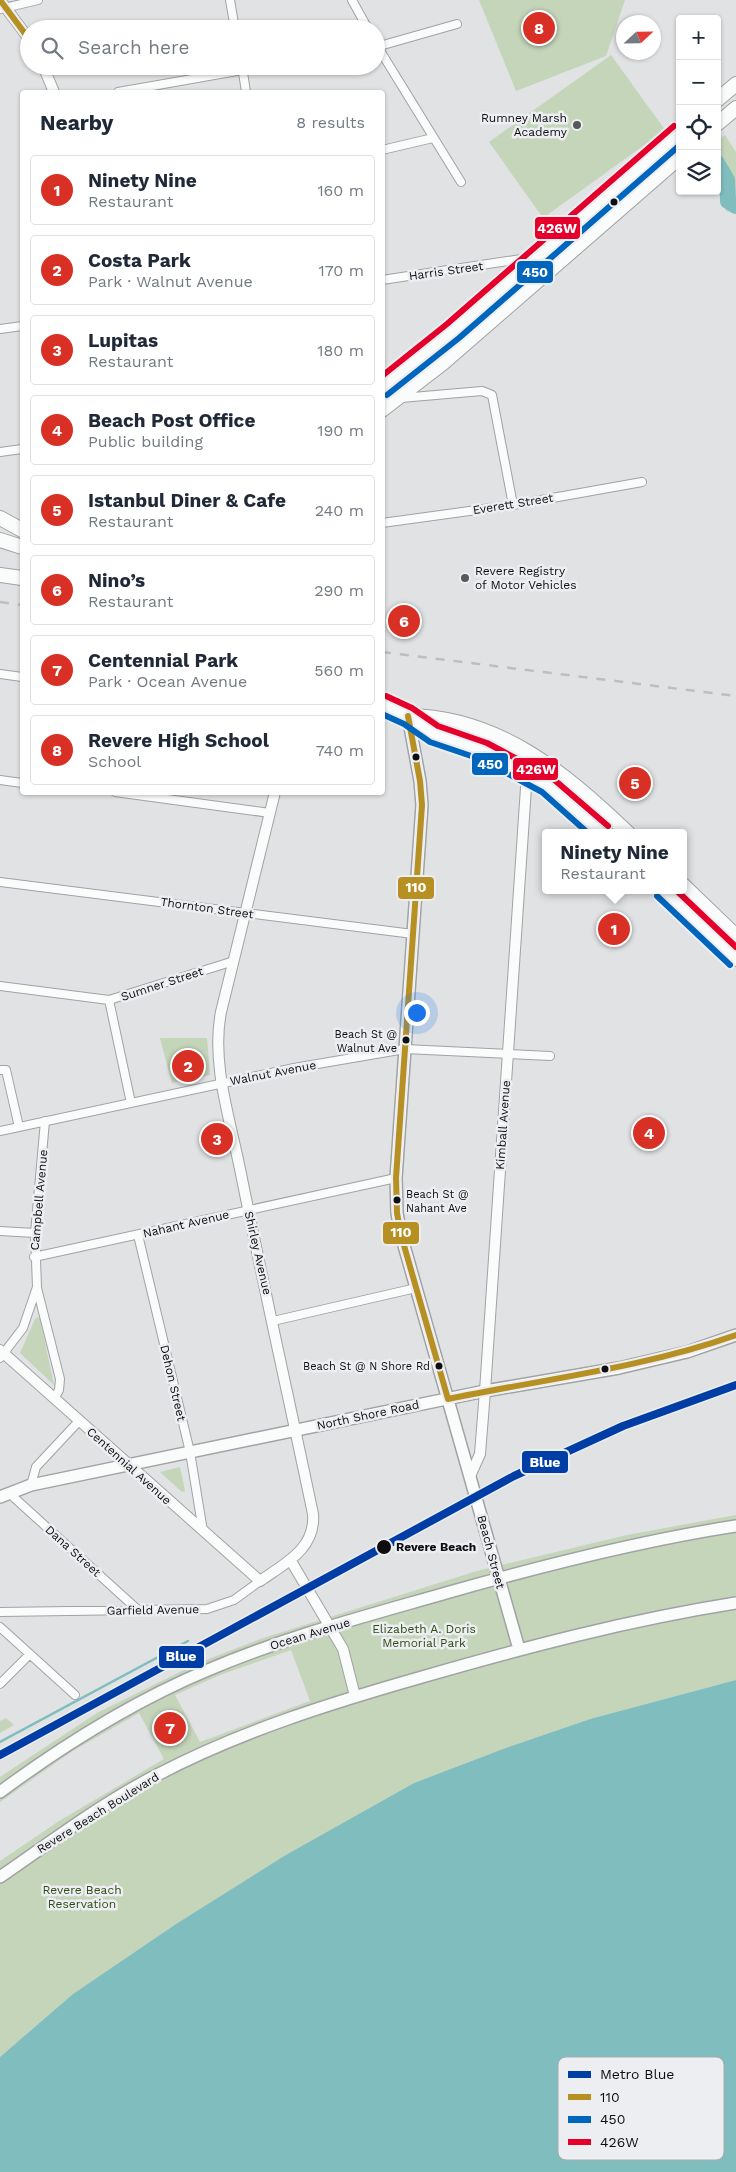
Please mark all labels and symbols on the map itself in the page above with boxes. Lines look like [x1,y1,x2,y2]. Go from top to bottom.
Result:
pin: 8 [523,9,555,47]
north arrow [616,15,661,60]
place label: Rumney Marsh Academy [481,111,568,139]
marker: Rumney Marsh Academy [571,119,583,131]
unlabelled marker [609,197,619,207]
line badge: 426W [534,216,581,240]
text: 426W [537,220,577,236]
street label: Harris Street [408,259,484,283]
line badge: 450 [516,260,554,284]
text: 450 [522,264,548,280]
street label: Everett Street [472,491,554,517]
place label: Revere Registry of Motor Vehicles [475,564,577,592]
marker: Revere Registry of Motor Vehicles [459,572,471,584]
pin: 6 [388,602,420,640]
unlabelled marker [411,752,421,762]
line badge: 450 [471,752,509,776]
text: 450 [477,756,503,772]
line badge: 426W [512,757,559,781]
text: 426W [516,761,556,777]
pin: 5 [619,764,651,802]
line badge: 110 [397,876,435,900]
text: 110 [405,879,427,895]
street label: Thornton Street [160,895,254,921]
pin: 1 [598,910,630,948]
street label: Sumner Street [119,964,205,1004]
your location [404,1000,430,1026]
place label: Beach St @ Walnut Ave [335,1028,397,1055]
marker: Beach St @ Walnut Ave [401,1035,411,1045]
pin: 2 [172,1047,204,1085]
street label: Walnut Avenue [229,1058,317,1088]
street label: Kimball Avenue [493,1080,513,1170]
pin: 4 [633,1114,665,1152]
pin: 3 [201,1120,233,1158]
street label: Campbell Avenue [28,1149,50,1251]
place label: Beach St @ Nahant Ave [406,1188,468,1215]
marker: Beach St @ Nahant Ave [392,1195,402,1205]
street label: Nahant Avenue [141,1207,231,1241]
street label: Shirley Avenue [242,1210,274,1296]
line badge: 110 [382,1221,420,1245]
text: 110 [390,1224,412,1240]
street label: Dehon Street [157,1343,189,1423]
place label: Beach St @ N Shore Rd [303,1360,430,1373]
marker: Beach St @ N Shore Rd [434,1361,444,1371]
unlabelled marker [600,1364,610,1374]
street label: North Shore Road [316,1397,420,1433]
street label: Centennial Avenue [84,1424,174,1508]
line badge: Blue [521,1450,569,1474]
text: Blue [530,1454,560,1470]
street label: Beach Street [474,1514,508,1590]
street label: Dana Street [42,1523,104,1579]
marker: Revere Beach [375,1538,393,1556]
place label: Revere Beach [396,1540,476,1554]
street label: Garfield Avenue [107,1602,199,1618]
street label: Ocean Avenue [268,1615,352,1653]
park label: Elizabeth A. Doris Memorial Park [372,1622,476,1650]
line badge: Blue [158,1645,205,1669]
text: Blue [166,1648,196,1664]
pin: 7 [154,1709,186,1747]
street label: Revere Beach Boulevard [34,1770,162,1856]
park label: Revere Beach Reservation [42,1883,122,1911]
legend [558,2057,724,2160]
text: Metro Blue [600,2066,674,2082]
text: 110 [600,2089,620,2105]
text: 450 [600,2111,625,2127]
text: 426W [600,2134,639,2150]

